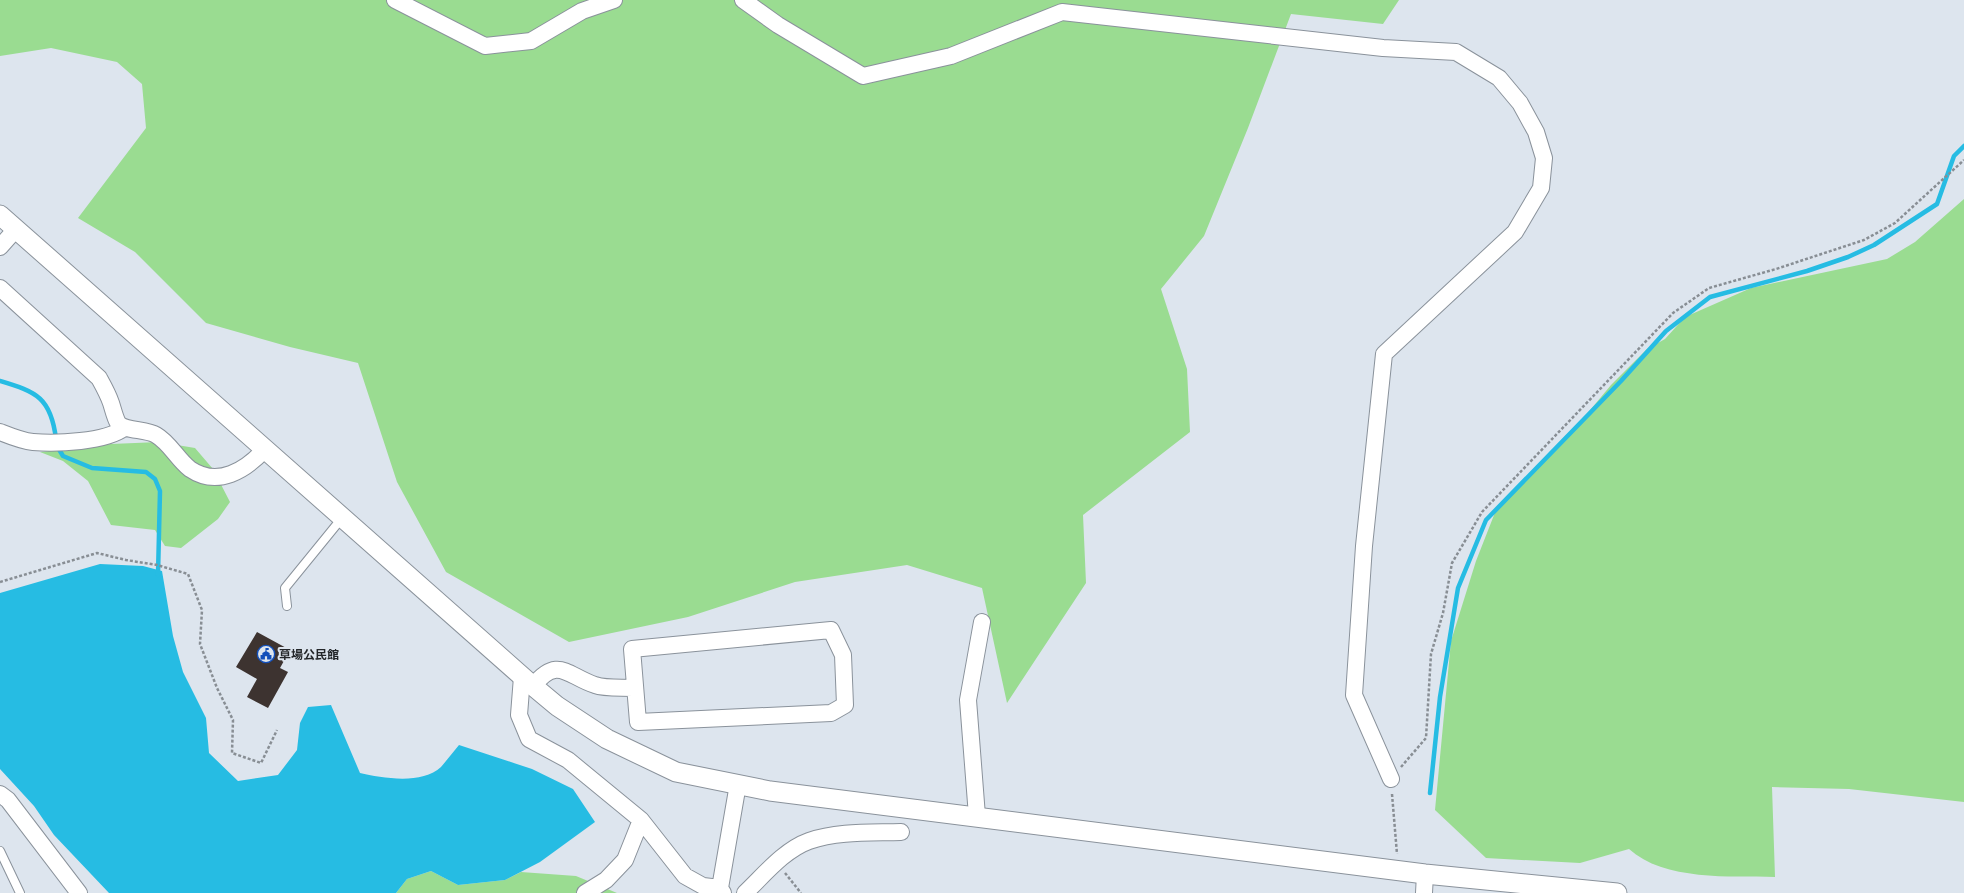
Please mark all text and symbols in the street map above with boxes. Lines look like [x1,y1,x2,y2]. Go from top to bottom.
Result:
public building icon: 草場公民館 [256,644,276,664]
place label: 草場公民館 [279,647,339,662]

